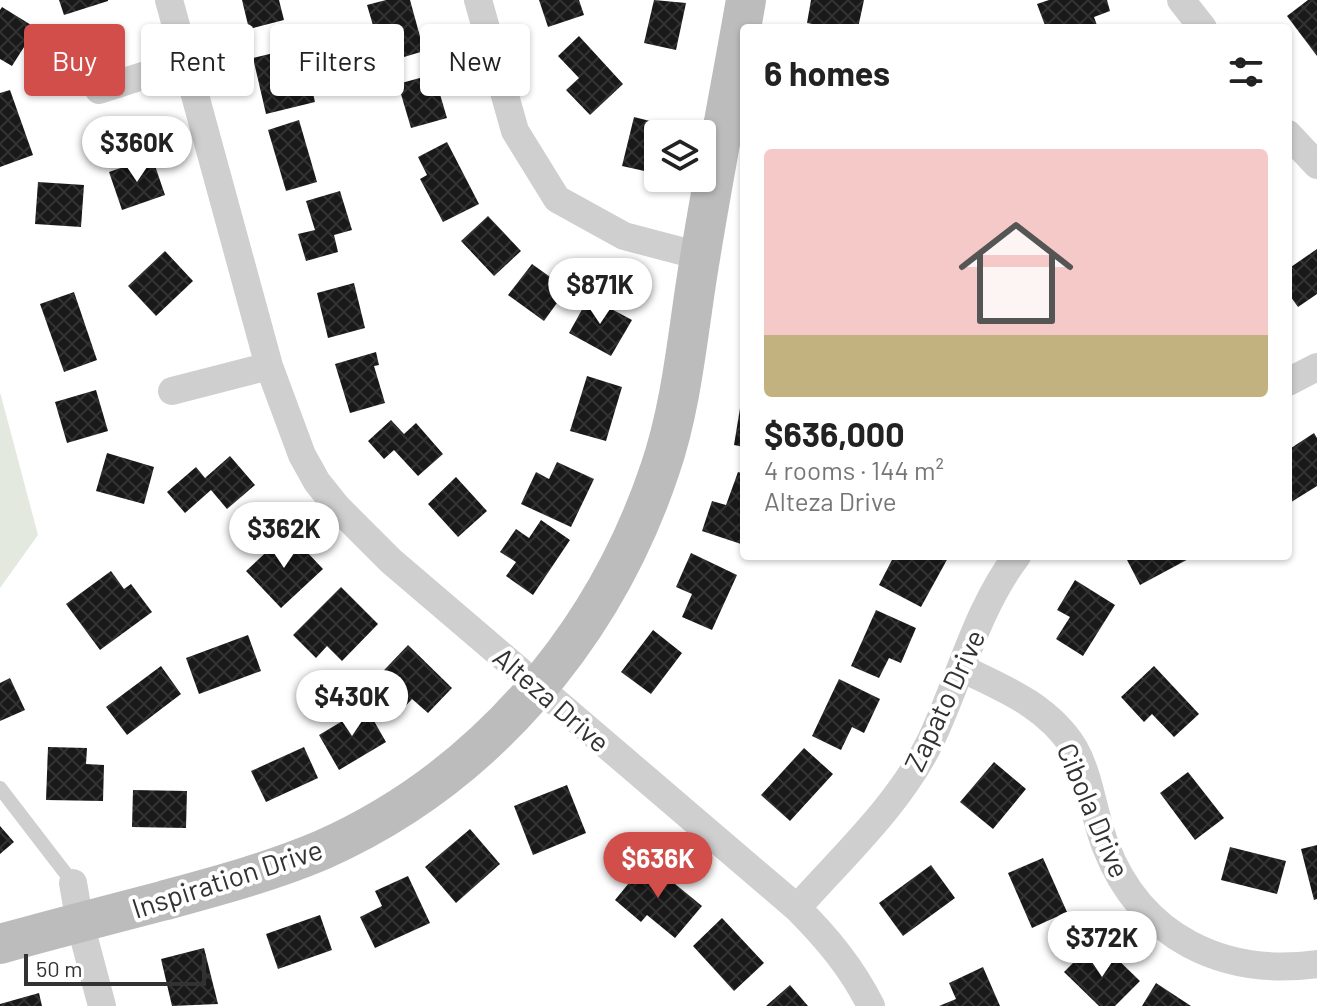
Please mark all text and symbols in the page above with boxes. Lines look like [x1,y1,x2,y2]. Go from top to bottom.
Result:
chip: Buy [24,24,125,96]
chip: Rent [141,24,254,96]
chip: Filters [270,24,404,96]
chip: New [420,24,530,96]
icon: filters [1224,50,1268,94]
text: 6 homes [764,52,890,93]
pin: $360K [81,116,193,184]
map controls [644,120,716,192]
button: layers [644,120,716,192]
text: $360K [100,126,174,157]
icon: home [944,201,1088,345]
pin: $871K [544,258,656,326]
text: $871K [566,268,634,299]
text: $636,000 [764,413,905,454]
text: 4 rooms · 144 m² [764,454,944,485]
text: Alteza Drive [764,485,897,516]
pin: $362K [228,502,340,570]
text: $362K [247,512,321,543]
street label: Zapato Drive [896,624,992,776]
street label: Alteza Drive [487,639,617,759]
pin: $430K [296,670,408,738]
text: $430K [314,680,390,711]
street label: Cibola Drive [1050,737,1138,883]
street label: Inspiration Drive [127,831,327,925]
pin: $636K [602,832,714,900]
text: $636K [621,842,695,873]
pin: $372K [1046,911,1158,979]
text: $372K [1066,921,1138,952]
scale bar [24,950,206,986]
text: 50 m [36,955,82,981]

